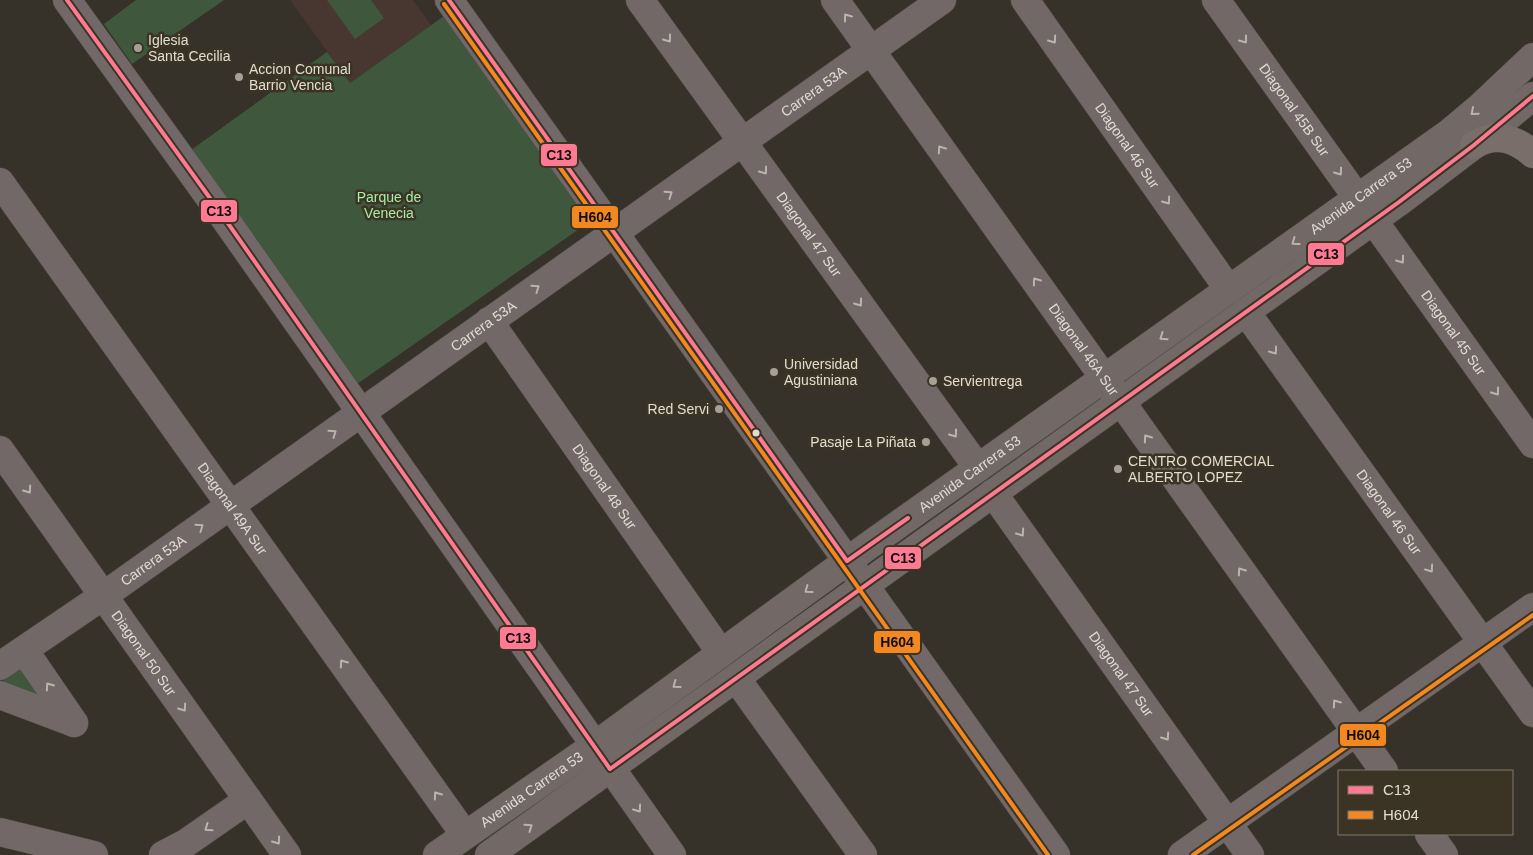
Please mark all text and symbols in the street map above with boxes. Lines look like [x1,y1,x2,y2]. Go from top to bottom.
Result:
one-way arrow [844,13,853,22]
place label: Iglesia Santa Cecilia [148,32,231,64]
one-way arrow [662,34,671,43]
one-way arrow [1047,34,1056,44]
one-way arrow [1238,34,1247,44]
marker: Iglesia Santa Cecilia [132,42,144,54]
place label: Accion Comunal Barrio Vencia [249,61,351,93]
street label: Diagonal 45B Sur [1256,61,1333,160]
street label: Carrera 53A [778,62,850,120]
marker: Accion Comunal Barrio Vencia [233,71,245,83]
street label: Diagonal 46 Sur [1092,100,1163,192]
one-way arrow [1471,106,1480,115]
line badge: C13 [540,143,578,167]
one-way arrow [938,145,947,155]
text: C13 [546,147,572,163]
street label: Avenida Carrera 53 [1307,154,1415,237]
one-way arrow [758,165,767,175]
one-way arrow [1333,166,1342,176]
park label: Parque de Venecia [357,189,422,221]
street label: Diagonal 47 Sur [773,189,845,280]
one-way arrow [663,191,673,200]
one-way arrow [1161,196,1170,205]
line badge: C13 [200,199,238,223]
text: C13 [206,203,232,219]
line badge: H604 [571,205,619,229]
text: H604 [578,209,612,225]
one-way arrow [1291,236,1301,245]
line badge: C13 [1307,242,1345,266]
text: C13 [1313,246,1339,262]
one-way arrow [1395,254,1404,264]
one-way arrow [1033,277,1042,287]
one-way arrow [531,285,540,294]
street label: Diagonal 45 Sur [1418,287,1490,379]
street label: Carrera 53A [448,297,520,354]
one-way arrow [853,297,862,307]
street label: Diagonal 46A Sur [1046,300,1122,399]
one-way arrow [1159,330,1168,340]
one-way arrow [1269,345,1277,354]
place label: Universidad Agustiniana [784,356,858,388]
marker: Universidad Agustiniana [768,366,780,378]
place label: Servientrega [943,373,1023,389]
marker: Servientrega [927,375,939,387]
one-way arrow [1490,386,1499,396]
place label: Red Servi [648,401,709,417]
marker: Red Servi [713,403,725,415]
unlabelled marker [751,428,761,438]
one-way arrow [948,429,957,438]
one-way arrow [327,430,337,439]
street label: Avenida Carrera 53 [916,432,1024,515]
place label: Pasaje La Piñata [810,434,916,450]
one-way arrow [1144,434,1153,444]
marker: Pasaje La Piñata [920,436,932,448]
street label: Diagonal 48 Sur [569,441,640,533]
place label: CENTRO COMERCIAL ALBERTO LOPEZ [1128,453,1274,485]
street label: Diagonal 49A Sur [194,460,271,558]
marker: CENTRO COMERCIAL ALBERTO LOPEZ [1112,463,1124,475]
street label: Diagonal 46 Sur [1353,467,1425,558]
one-way arrow [22,484,31,494]
one-way arrow [194,524,204,533]
one-way arrow [1015,527,1024,537]
street label: Carrera 53A [117,531,189,589]
line badge: C13 [884,546,922,570]
text: C13 [890,550,916,566]
one-way arrow [1424,563,1433,573]
one-way arrow [1238,567,1248,576]
one-way arrow [804,584,814,593]
street label: Diagonal 50 Sur [108,608,180,699]
line badge: C13 [499,626,537,650]
street label: Diagonal 47 Sur [1086,628,1157,720]
text: C13 [505,630,531,646]
line badge: H604 [873,630,921,654]
text: H604 [880,634,914,650]
one-way arrow [340,660,348,669]
one-way arrow [673,679,682,688]
one-way arrow [46,682,55,692]
one-way arrow [1333,699,1342,709]
one-way arrow [177,702,186,712]
line badge: H604 [1339,723,1387,747]
text: H604 [1346,727,1380,743]
one-way arrow [1160,731,1169,741]
street label: Avenida Carrera 53 [477,748,586,831]
legend [1338,770,1513,835]
text: C13 [1383,781,1411,798]
one-way arrow [434,792,443,801]
one-way arrow [633,803,641,812]
text: H604 [1383,806,1419,823]
one-way arrow [205,822,214,831]
one-way arrow [523,824,533,833]
one-way arrow [271,835,280,845]

